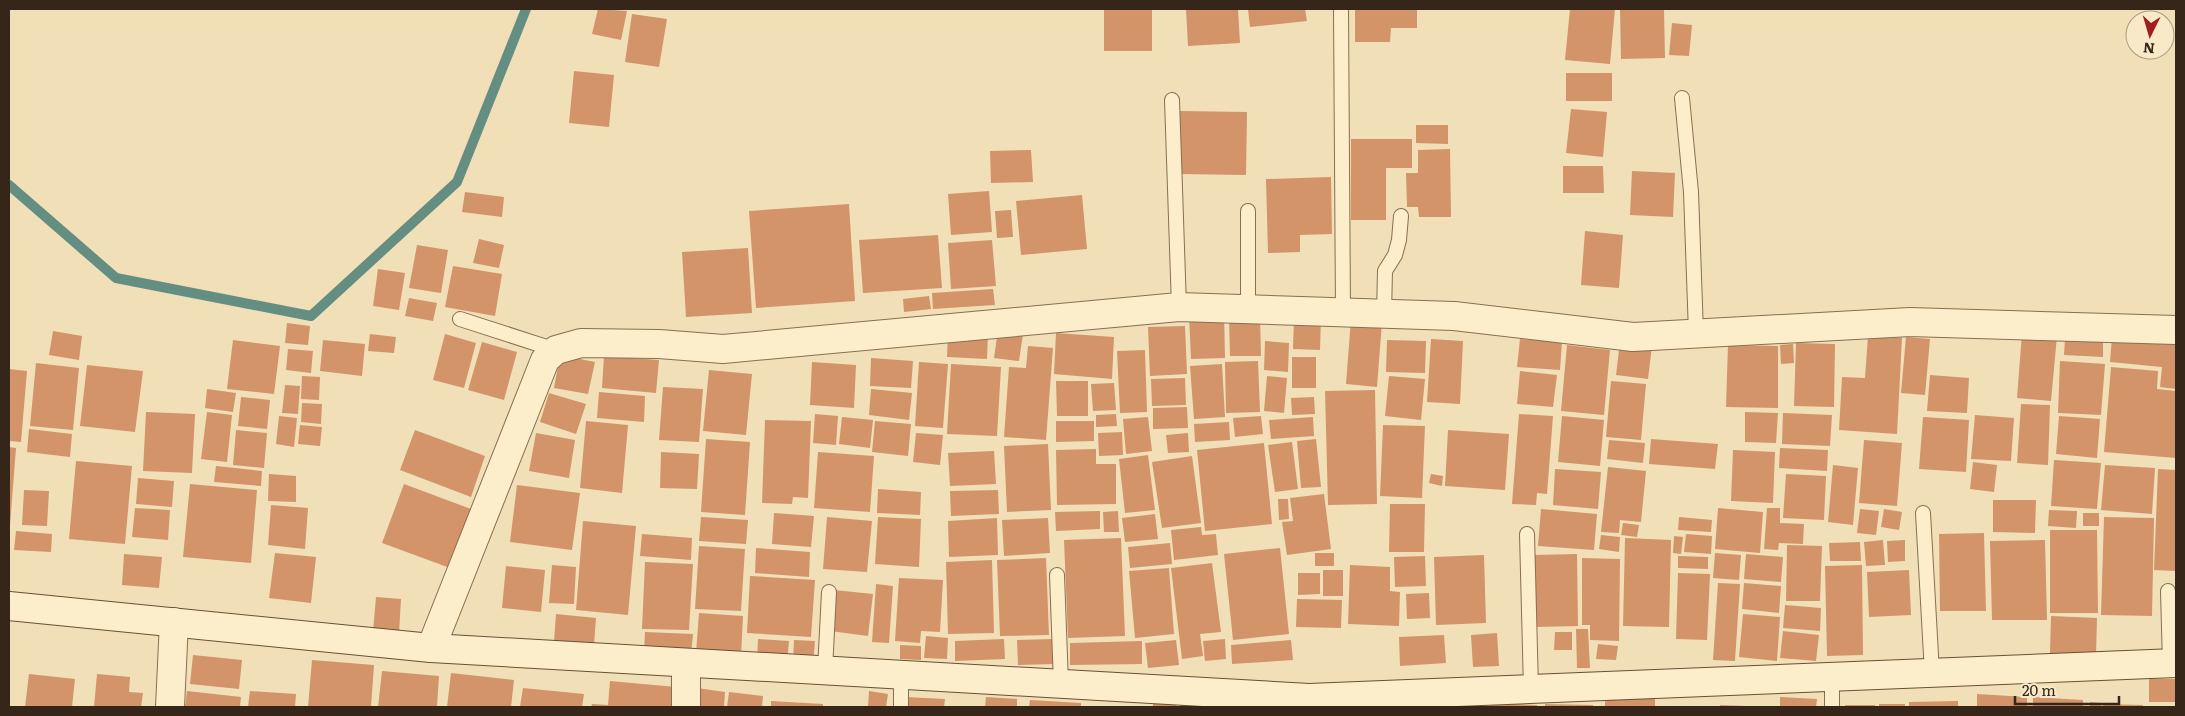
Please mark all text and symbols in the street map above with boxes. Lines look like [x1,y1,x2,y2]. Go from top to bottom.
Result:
north arrow [2125,10,2175,60]
text: N [2142,38,2156,59]
scale bar [2015,674,2119,706]
text: 20 m [2022,678,2056,701]

